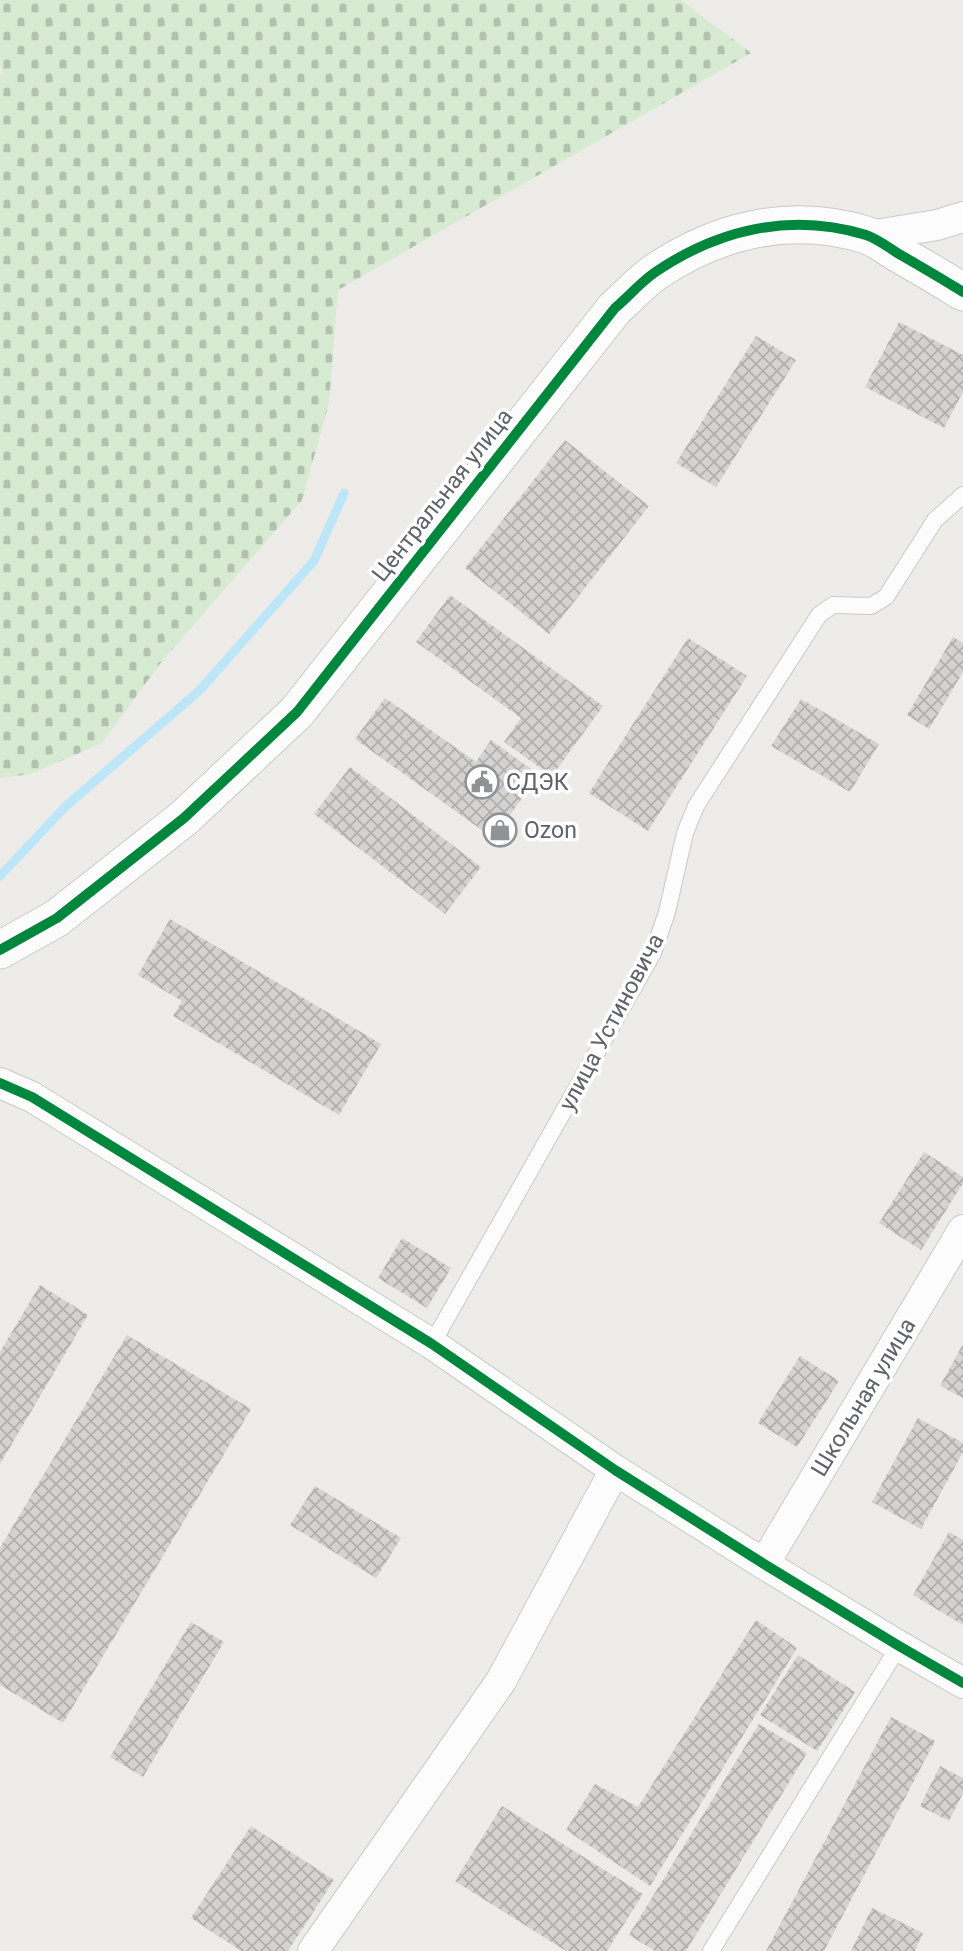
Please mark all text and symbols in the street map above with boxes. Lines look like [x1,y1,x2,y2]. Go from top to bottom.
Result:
street label: Центральная улица [367,404,518,587]
public building icon: СДЭК [463,763,501,801]
place label: СДЭК [506,769,569,796]
shop icon: Ozon [481,811,519,849]
place label: Ozon [524,817,577,844]
street label: улица Устиновича [553,929,670,1115]
street label: Школьная улица [806,1313,921,1481]

